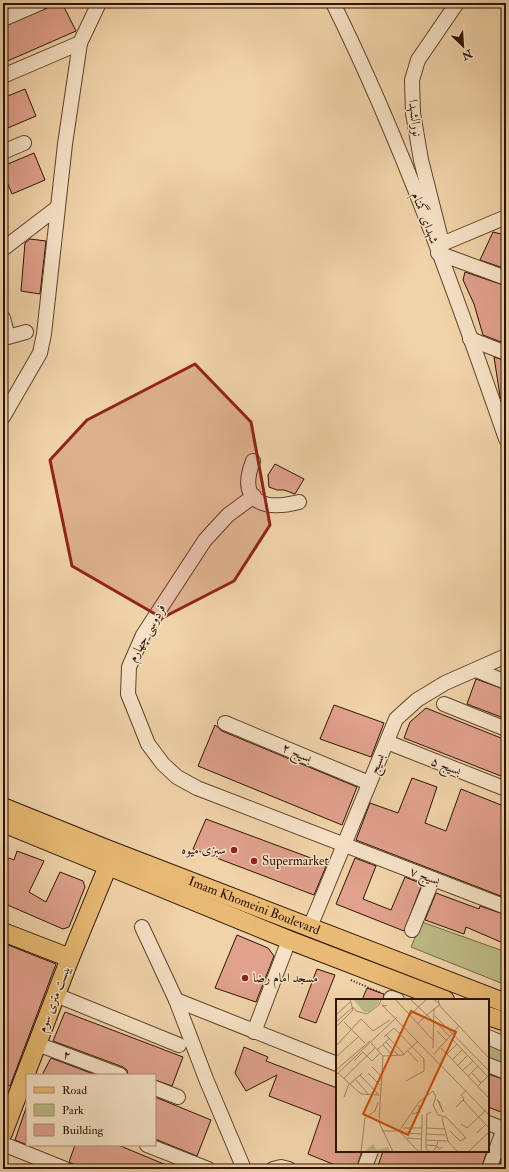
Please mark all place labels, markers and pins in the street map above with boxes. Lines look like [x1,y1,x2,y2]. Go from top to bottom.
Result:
place label: سبزی میوه [181,842,226,858]
marker: سبزی میوه [229,845,239,855]
place label: Supermarket [262,853,329,870]
marker: Supermarket [249,856,259,866]
place label: مسجد امام رضا [253,970,318,989]
marker: مسجد امام رضا [240,973,250,983]

